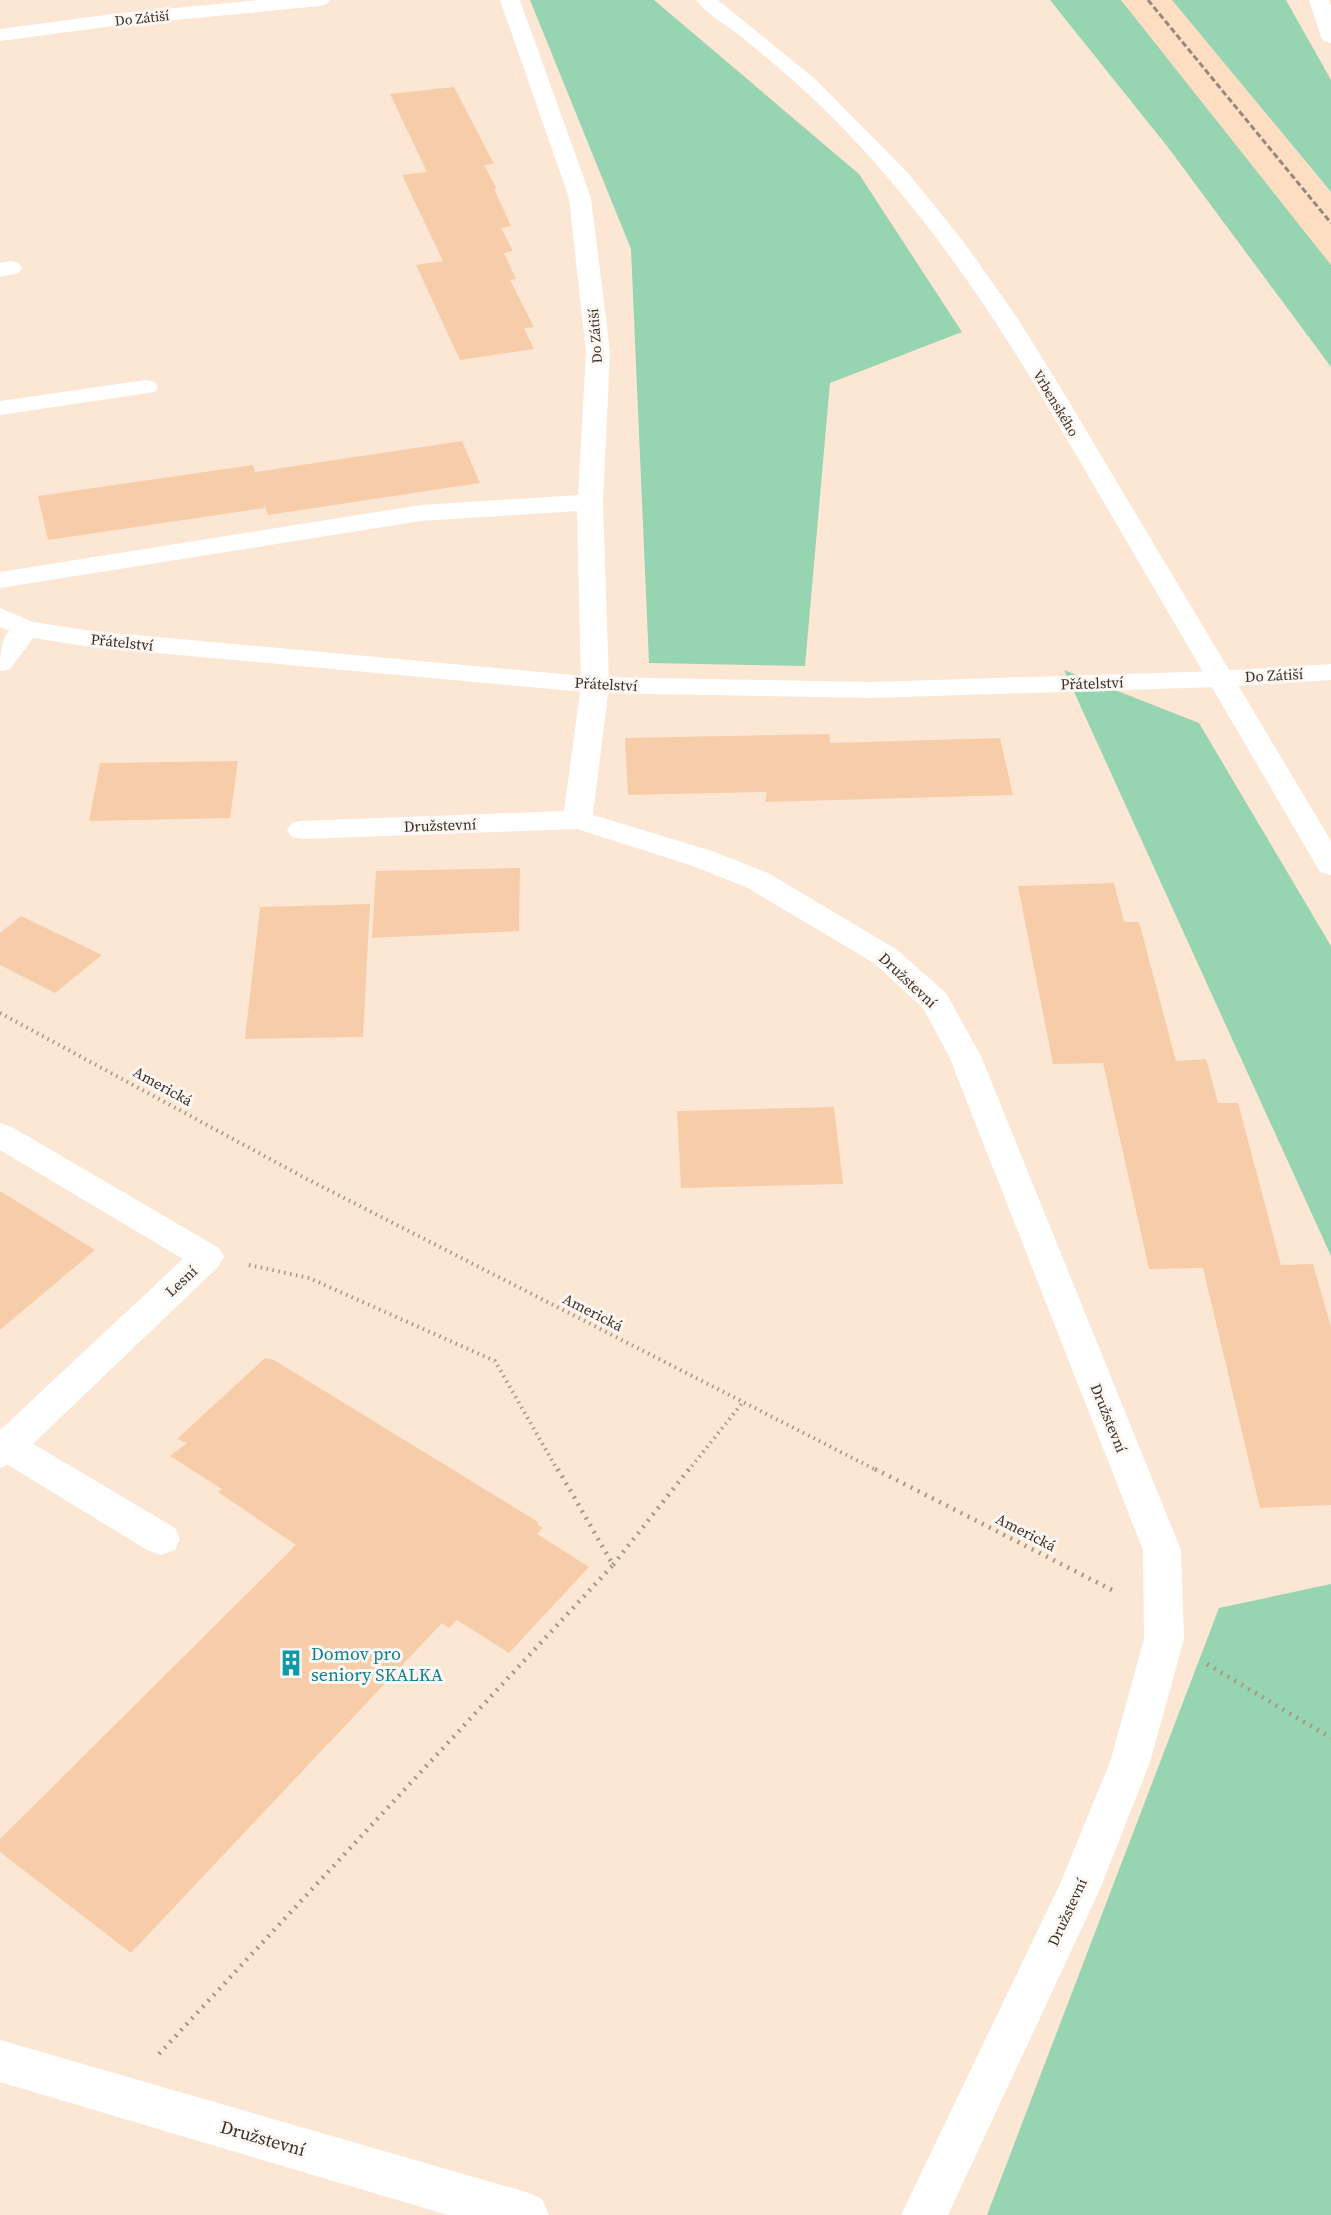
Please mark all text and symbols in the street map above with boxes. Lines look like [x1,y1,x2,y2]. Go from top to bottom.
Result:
street label: Do Zátiší [114,5,170,31]
street label: Do Zátiší [583,308,607,364]
street label: Vrbenského [1028,366,1084,440]
street label: Přátelství [90,628,155,656]
street label: Do Zátiší [1244,663,1304,687]
street label: Přátelství [1060,671,1124,695]
street label: Přátelství [574,672,638,696]
street label: Družstevní [403,813,477,837]
street label: Družstevní [874,948,942,1013]
street label: Americká [130,1061,197,1111]
street label: Lesní [160,1260,202,1301]
street label: Americká [559,1288,627,1336]
street label: Družstevní [1086,1380,1133,1456]
street label: Americká [992,1508,1060,1556]
place label: Domov pro seniory SKALKA [311,1641,443,1687]
building icon: Domov pro seniory SKALKA [276,1648,306,1678]
street label: Družstevní [1042,1874,1092,1949]
street label: Družstevní [218,2114,308,2162]

